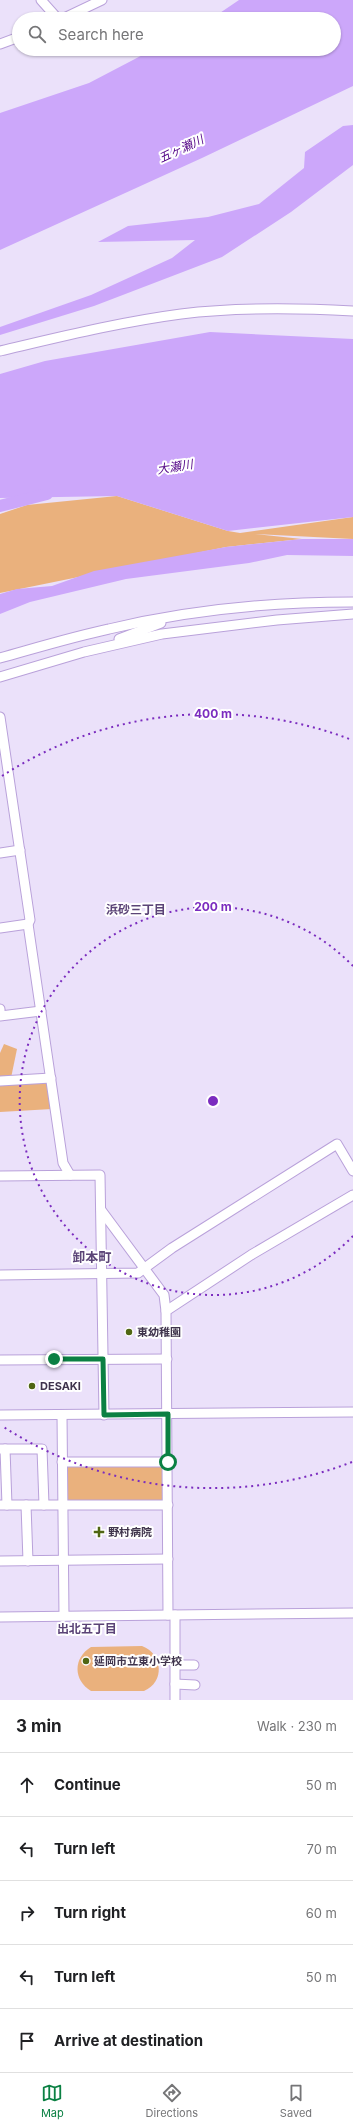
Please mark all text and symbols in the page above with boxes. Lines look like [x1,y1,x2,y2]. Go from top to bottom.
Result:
search box [12,12,341,56]
icon: search [26,23,48,45]
text: Search here [58,25,144,44]
water label: 五ヶ瀬川 [156,131,208,165]
water label: 大瀬川 [156,456,196,477]
text: 400 m [194,706,232,721]
text: 200 m [194,899,232,914]
district label: 浜砂三丁目 [106,902,166,917]
centre of rings [206,1094,220,1108]
district label: 卸本町 [72,1249,112,1265]
place label: 東幼稚園 [137,1325,181,1339]
marker: 東幼稚園 [124,1327,134,1337]
route end [45,1350,63,1368]
place label: DESAKI [40,1379,81,1393]
marker: DESAKI [27,1381,37,1391]
route start [159,1453,177,1471]
place label: 野村病院 [108,1525,152,1539]
marker: 野村病院 [93,1526,105,1538]
district label: 出北五丁目 [57,1621,117,1636]
place label: 延岡市立東小学校 [94,1654,182,1668]
marker: 延岡市立東小学校 [81,1656,91,1666]
text: 3 min [16,1716,62,1736]
text: Walk · 230 m [257,1718,337,1734]
icon: ahead [16,1774,38,1796]
text: Continue [54,1775,121,1794]
text: 50 m [306,1777,337,1793]
icon: left [16,1838,38,1860]
text: Turn left [54,1839,115,1858]
text: 70 m [307,1841,337,1857]
icon: right [16,1902,38,1924]
text: Turn right [54,1903,126,1922]
text: 60 m [306,1905,337,1921]
icon: left [16,1966,38,1988]
text: Turn left [54,1967,115,1986]
text: 50 m [306,1969,337,1985]
icon: arrive [16,2030,38,2052]
text: Arrive at destination [54,2031,203,2050]
tab: Map [41,2082,64,2120]
tab: Directions [146,2082,198,2120]
tab: Saved [280,2082,312,2120]

